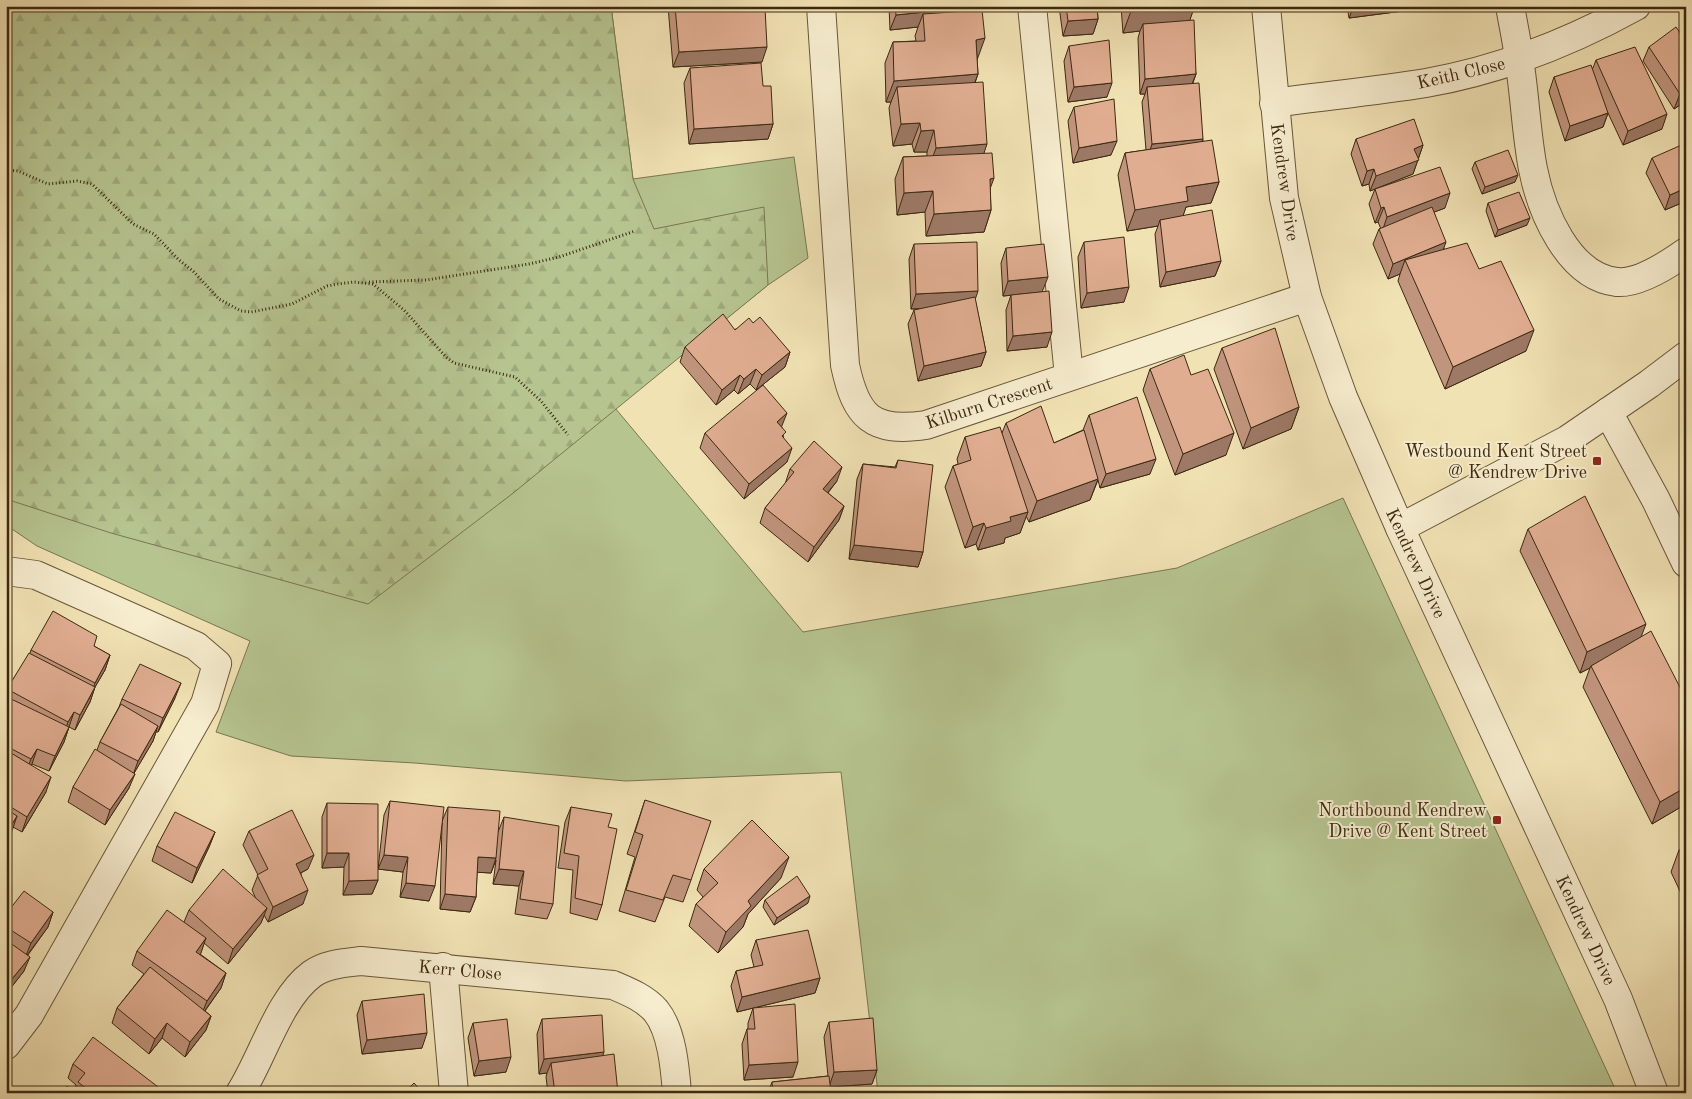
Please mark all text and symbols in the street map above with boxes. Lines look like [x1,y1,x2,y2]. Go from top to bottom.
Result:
street label: Keith Close [1415,55,1507,93]
street label: Kendrew Drive [1267,122,1301,242]
street label: Kilburn Crescent [924,375,1055,433]
place label: Westbound Kent Street @ Kendrew Drive [1405,443,1587,482]
marker: Westbound Kent Street @ Kendrew Drive [1591,455,1603,467]
street label: Kendrew Drive [1382,506,1448,621]
place label: Northbound Kendrew Drive @ Kent Street [1318,802,1487,841]
marker: Northbound Kendrew Drive @ Kent Street [1491,814,1503,826]
street label: Kendrew Drive [1552,873,1618,988]
street label: Kerr Close [417,958,502,984]

